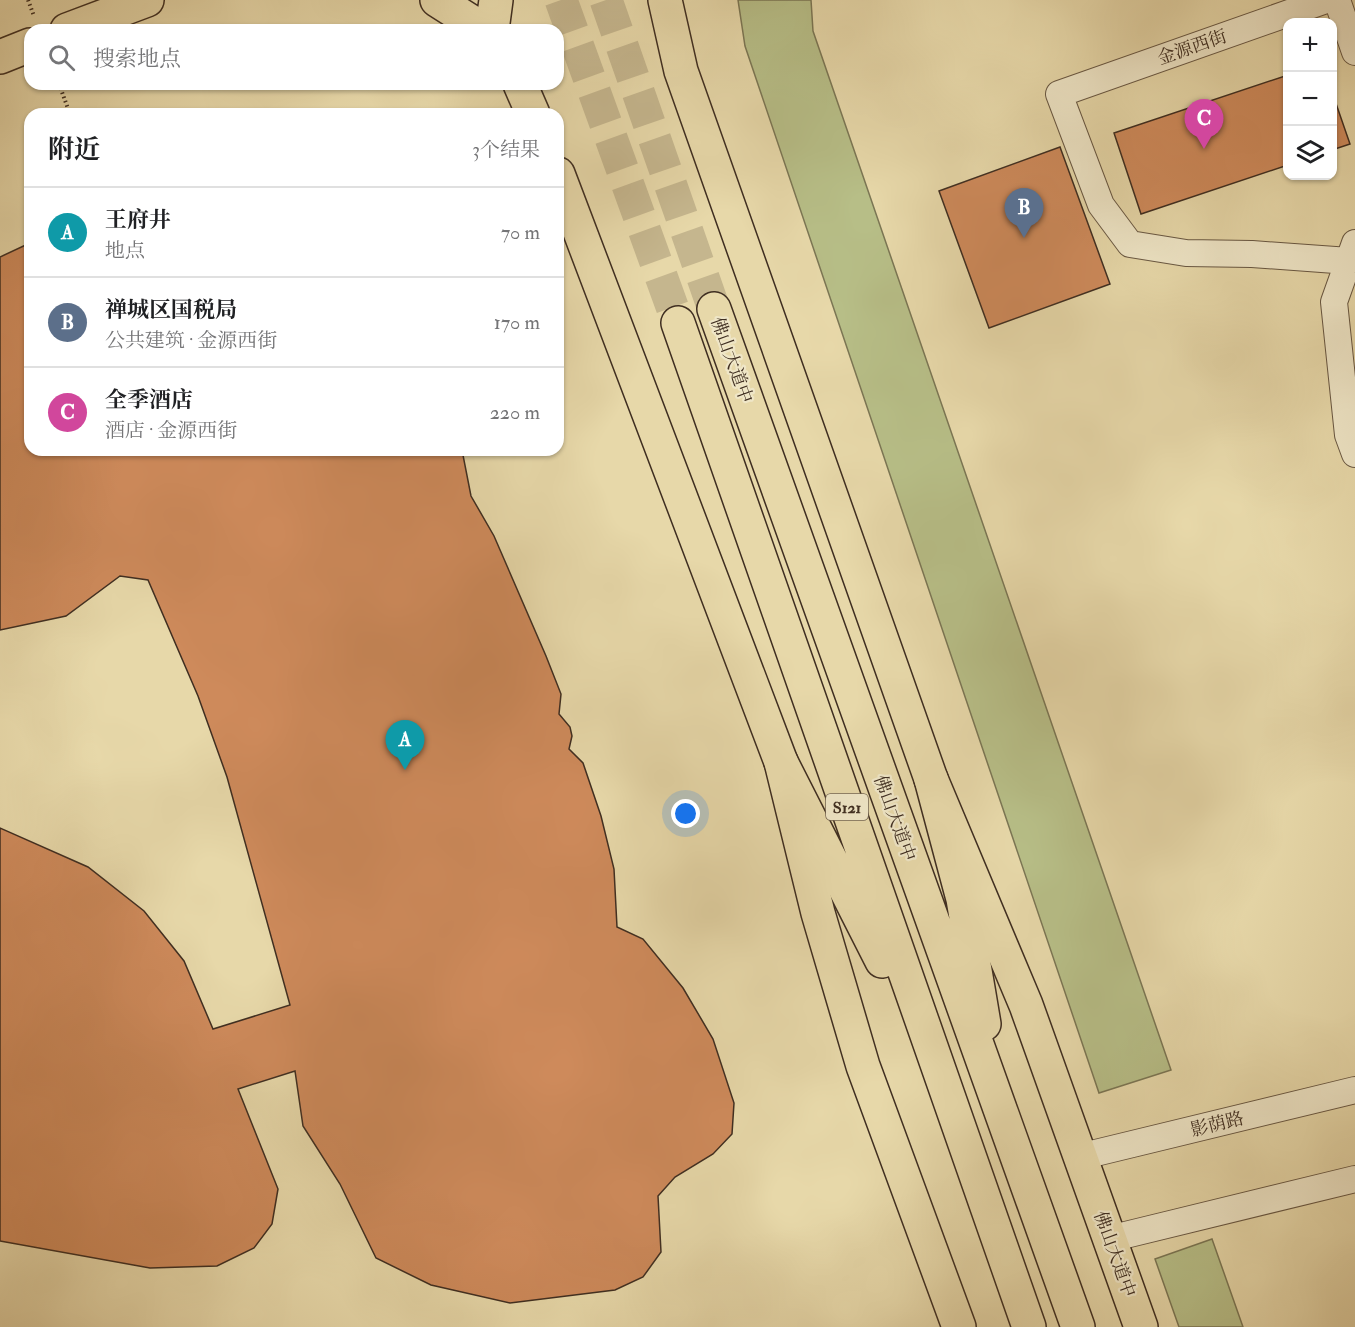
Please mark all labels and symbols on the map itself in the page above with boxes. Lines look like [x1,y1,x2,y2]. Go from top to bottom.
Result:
street label: 金源西街 [1154,25,1230,70]
pin: C [1184,100,1224,149]
pin: B [1004,188,1044,238]
street label: 佛山大道中 [705,314,758,406]
pin: A [386,720,424,770]
street label: 佛山大道中 [868,772,921,864]
road number: S121 [826,794,868,820]
your location [671,799,700,828]
street label: 影荫路 [1188,1107,1246,1142]
street label: 佛山大道中 [1088,1208,1141,1300]

